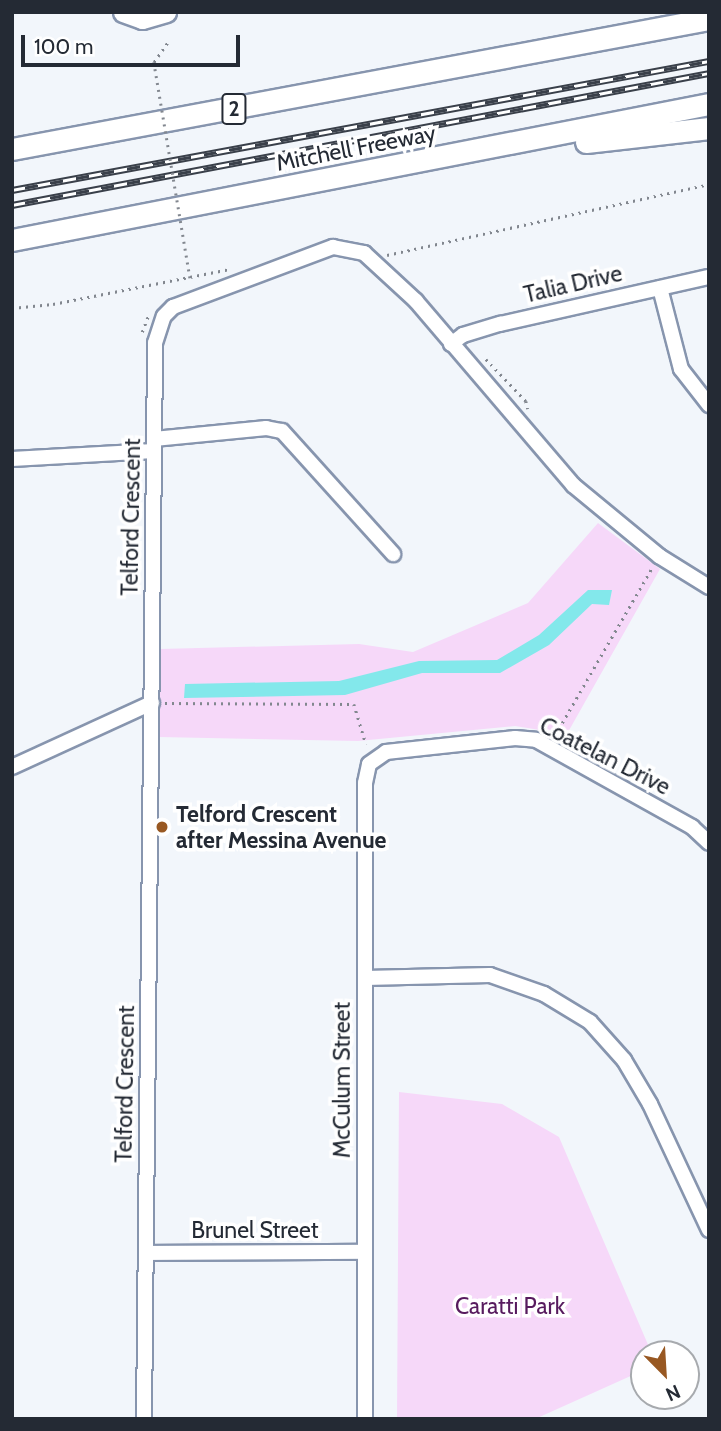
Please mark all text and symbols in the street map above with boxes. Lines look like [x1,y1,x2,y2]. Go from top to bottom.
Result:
scale bar [24,21,243,65]
text: 100 m [34,34,93,59]
road number: 2 [220,92,248,126]
street label: Mitchell Freeway [274,119,438,177]
street label: Talia Drive [521,259,625,309]
street label: Telford Crescent [116,438,146,596]
street label: Coatelan Drive [535,711,675,801]
place label: Telford Crescent after Messina Avenue [176,800,386,854]
marker: Telford Crescent after Messina Avenue [154,819,170,835]
street label: McCulum Street [328,1002,356,1158]
street label: Telford Crescent [110,1005,140,1163]
street label: Brunel Street [191,1216,319,1244]
park label: Caratti Park [455,1292,565,1320]
north arrow [630,1340,700,1410]
text: N [662,1380,684,1406]

